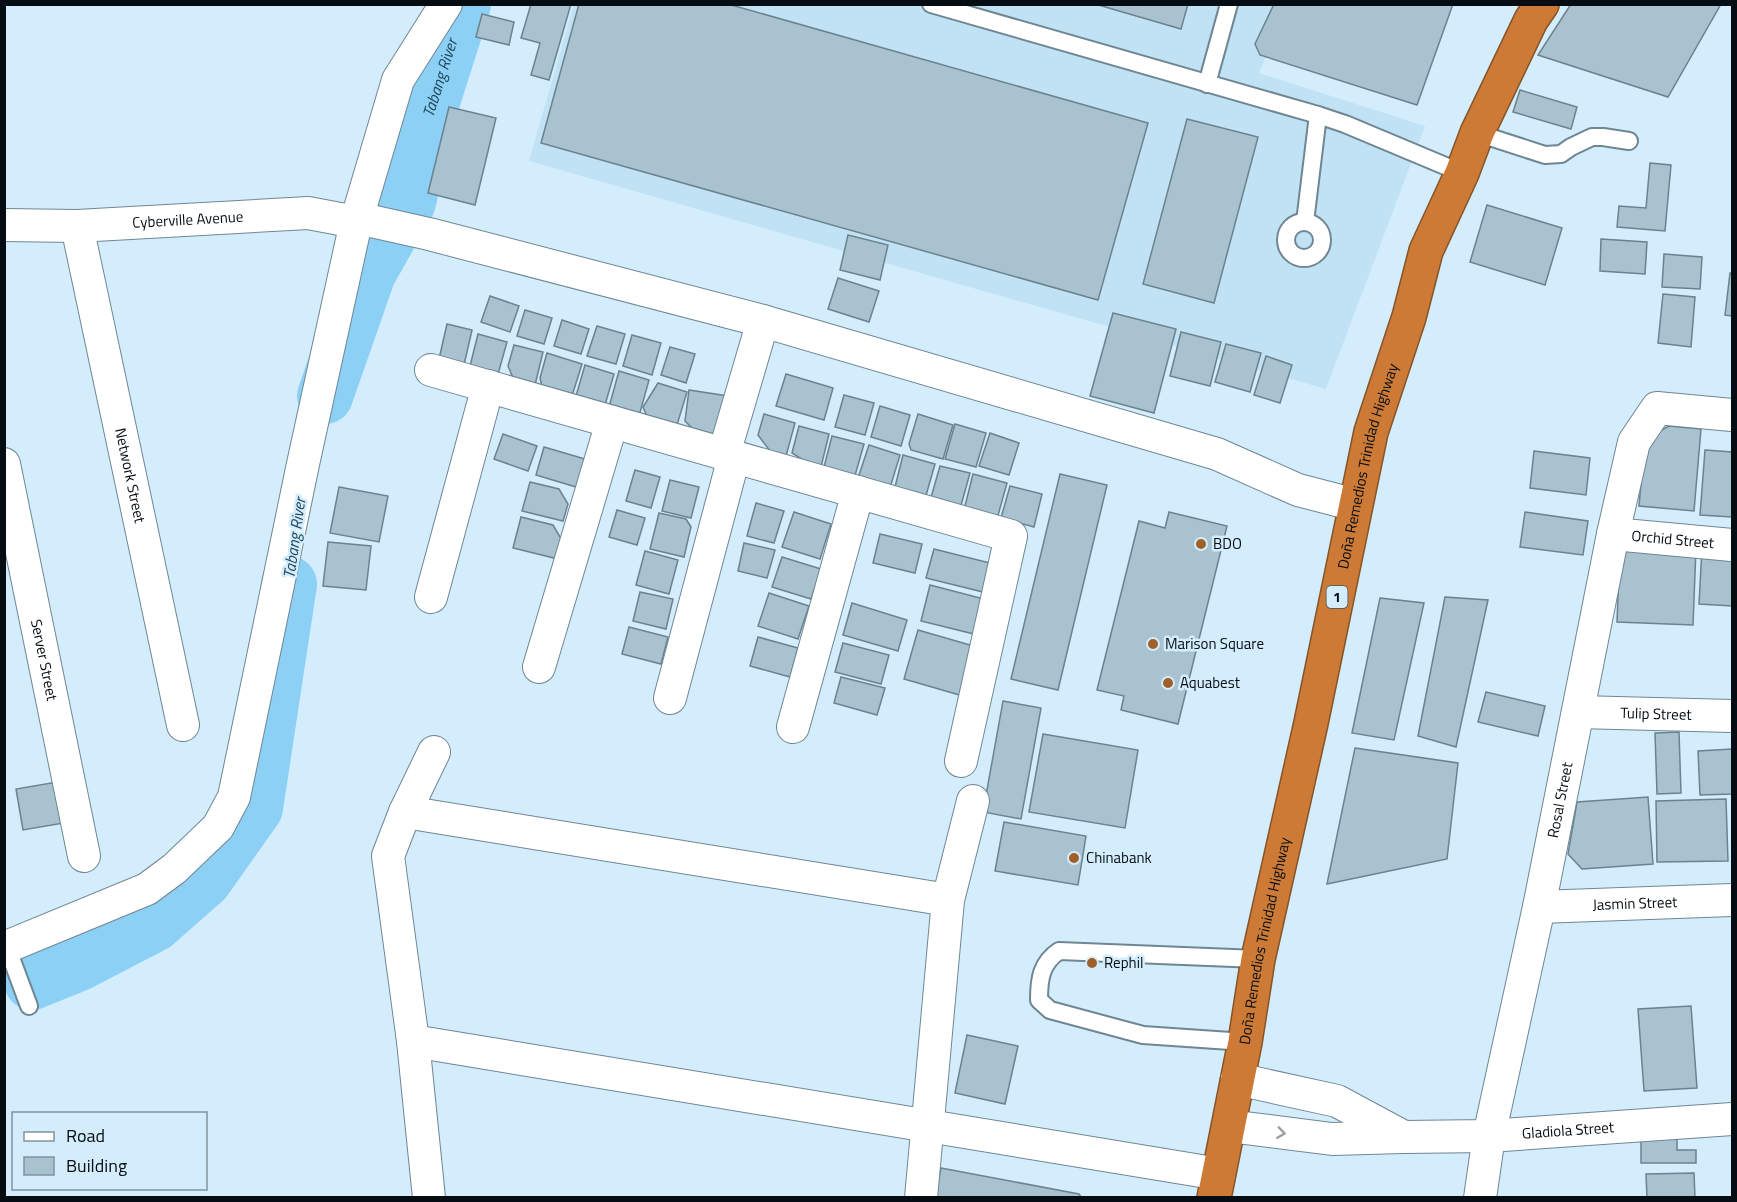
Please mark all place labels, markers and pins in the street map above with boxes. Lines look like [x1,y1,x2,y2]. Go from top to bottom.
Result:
place label: BDO [1213,532,1242,555]
marker: BDO [1194,537,1208,551]
place label: Marison Square [1165,632,1264,655]
marker: Marison Square [1146,637,1160,651]
place label: Aquabest [1180,671,1241,694]
marker: Aquabest [1161,676,1175,690]
place label: Chinabank [1086,846,1152,869]
marker: Chinabank [1067,851,1081,865]
place label: Rephil [1104,951,1143,974]
marker: Rephil [1085,956,1099,970]

